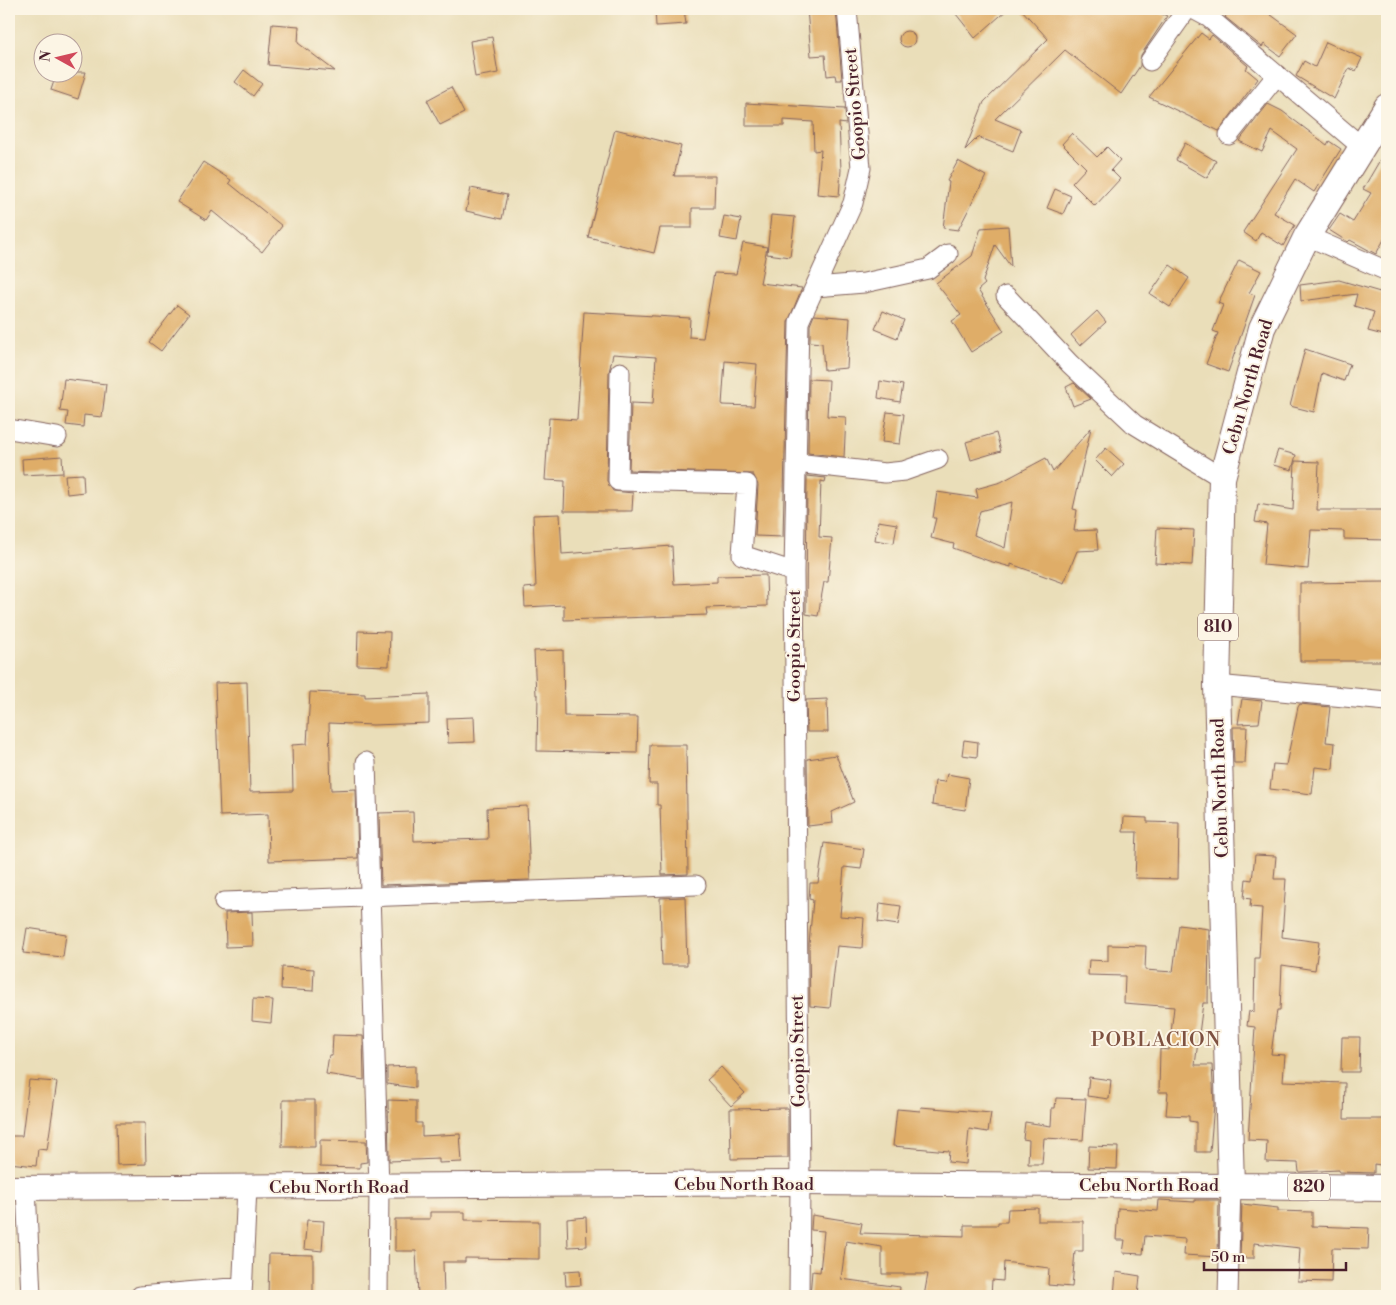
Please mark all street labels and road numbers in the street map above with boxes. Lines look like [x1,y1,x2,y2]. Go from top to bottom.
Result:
street label: Goopio Street [839,46,871,161]
street label: Cebu North Road [1218,316,1279,457]
street label: Goopio Street [783,589,806,702]
road number: 810 [1198,614,1238,640]
street label: Cebu North Road [1206,717,1234,858]
street label: Goopio Street [786,994,810,1107]
street label: Cebu North Road [674,1173,815,1196]
street label: Cebu North Road [1079,1174,1220,1197]
road number: 820 [1288,1174,1330,1200]
street label: Cebu North Road [269,1176,410,1199]

